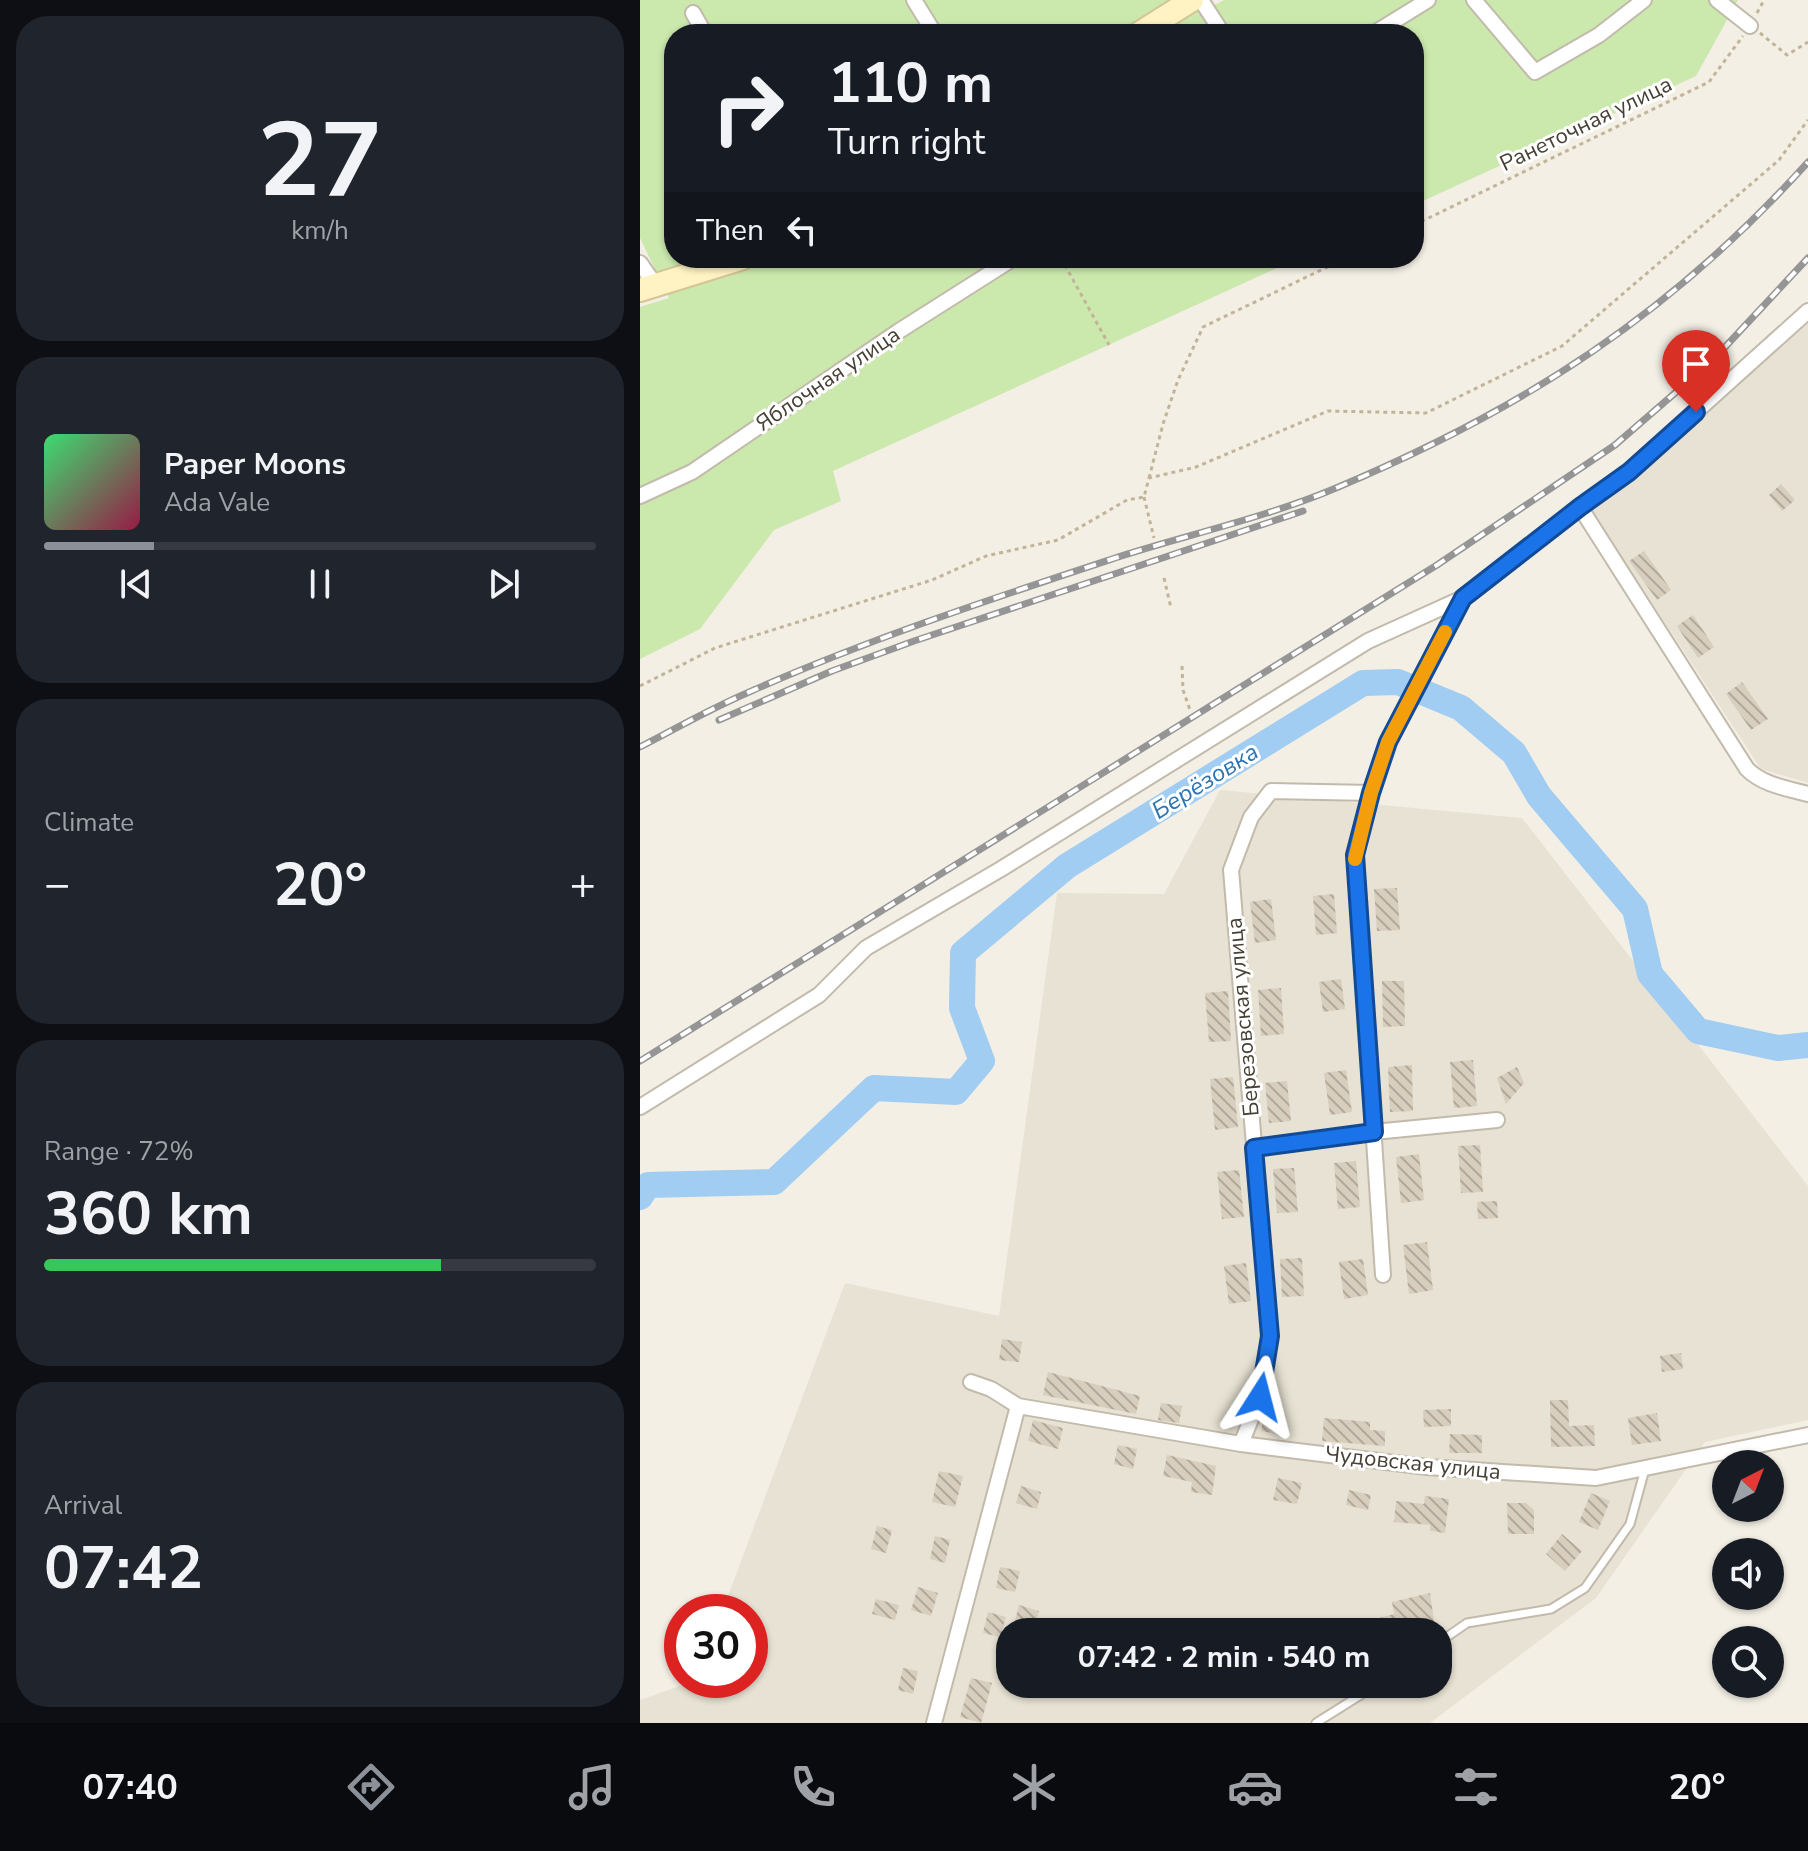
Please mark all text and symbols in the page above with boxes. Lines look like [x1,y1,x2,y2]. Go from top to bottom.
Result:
text: 110 m [828,45,993,122]
icon: right [696,56,800,160]
street label: Ранеточная улица [1495,69,1677,179]
text: 27 [258,90,382,232]
text: Turn right [828,118,985,167]
icon: left [780,208,824,252]
text: Then [696,210,764,251]
text: km/h [291,213,349,248]
street label: Яблочная улица [750,320,906,438]
pin [1662,330,1730,412]
icon: arrive [1674,342,1718,386]
text: Paper Moons [164,444,346,485]
text: Ada Vale [164,485,270,520]
icon: previous [114,562,158,606]
icon: pause [298,562,342,606]
icon: next [482,562,526,606]
water label: Берёзовка [1146,736,1264,826]
text: Climate [44,805,134,840]
text: 20° [273,844,367,926]
text: − [44,855,70,915]
text: + [570,855,596,915]
street label: Березовская улица [1219,916,1267,1118]
text: Range · 72% [44,1134,194,1169]
text: 360 km [44,1173,253,1255]
position arrow [1218,1355,1302,1439]
street label: Чудовская улица [1324,1439,1502,1487]
north arrow [1712,1450,1784,1522]
map controls [1712,1450,1784,1698]
text: Arrival [44,1488,122,1523]
text: 07:42 [44,1527,203,1609]
button: sound [1712,1538,1784,1610]
speed limit sign: 30 [664,1594,768,1698]
button: search [1712,1626,1784,1698]
text: 07:42 · 2 min · 540 m [1078,1637,1370,1678]
icon: directions [343,1759,399,1815]
icon: music [564,1759,620,1815]
icon: phone [785,1759,841,1815]
icon: climate [1006,1759,1062,1815]
icon: car [1227,1759,1283,1815]
icon: filters [1448,1759,1504,1815]
text: 07:40 [82,1763,178,1812]
text: 20° [1669,1763,1725,1812]

